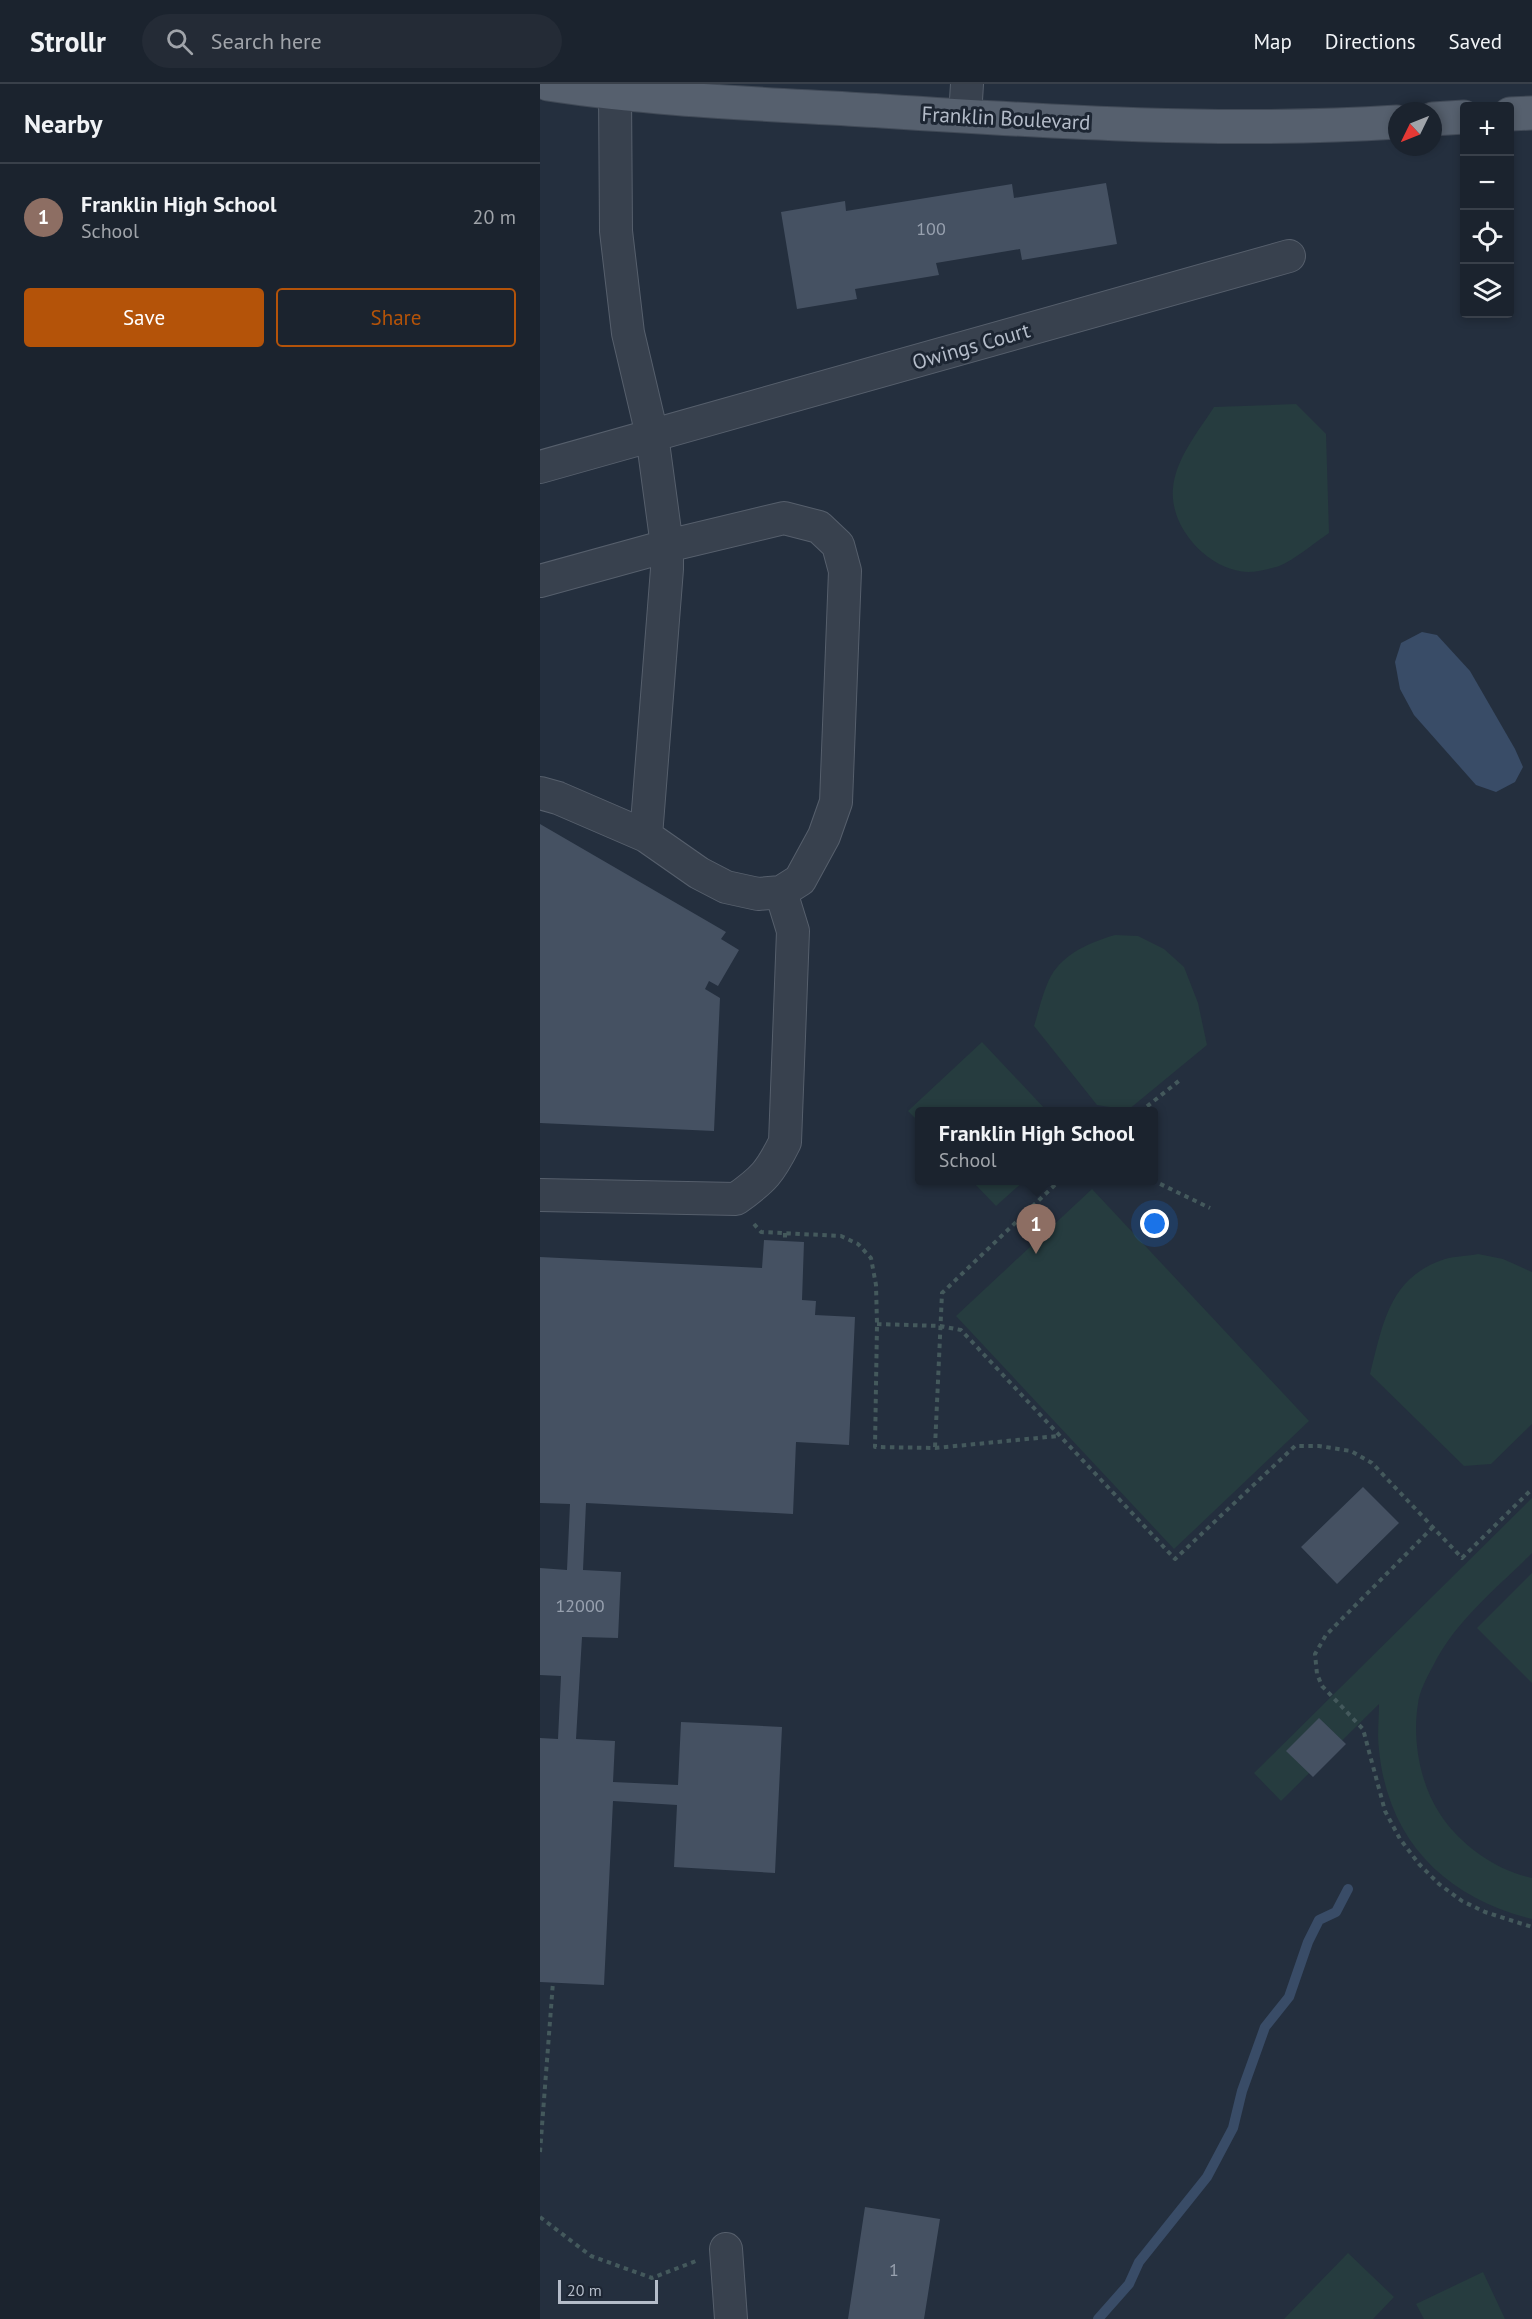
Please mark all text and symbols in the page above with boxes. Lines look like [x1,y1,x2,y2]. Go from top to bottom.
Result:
search box [142,14,562,68]
text: Strollr [30,23,106,60]
icon: search [163,25,196,58]
text: Search here [211,27,322,55]
text: Map [1253,28,1292,55]
text: Directions [1325,28,1416,55]
text: Saved [1449,28,1502,55]
street label: Franklin Boulevard [921,100,1091,136]
north arrow [1388,102,1442,156]
map controls [1460,102,1514,318]
button: + [1460,102,1514,156]
text: Nearby [24,107,102,140]
button: − [1460,156,1514,210]
text: Franklin High School [81,190,276,218]
text: 1 [38,204,49,230]
text: 20 m [473,204,516,230]
button: locate [1460,210,1514,264]
house number: 100 [916,217,946,240]
text: School [81,218,139,244]
button: layers [1460,264,1514,318]
button: Save [24,288,264,347]
button: Share [276,288,516,347]
street label: Owings Court [909,316,1033,376]
popup [915,1107,1158,1185]
text: Franklin High School [939,1119,1134,1147]
text: School [939,1147,997,1173]
pin: 1 [1016,1204,1056,1254]
your location [1140,1209,1169,1238]
house number: 12000 [555,1594,605,1617]
house number: 1 [889,2258,899,2281]
scale bar [558,2277,658,2304]
text: 20 m [567,2280,602,2300]

